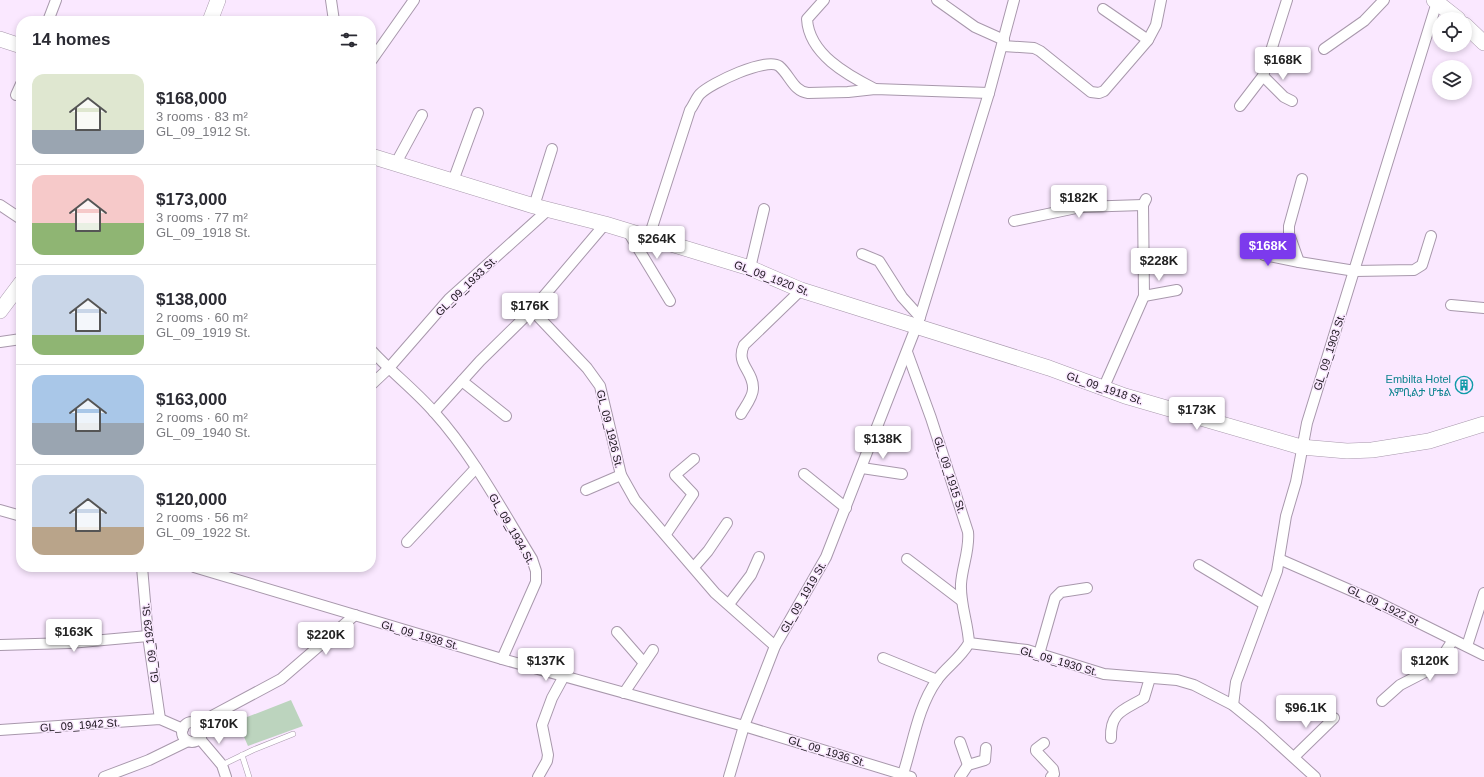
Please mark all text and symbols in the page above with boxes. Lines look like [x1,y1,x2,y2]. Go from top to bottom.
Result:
map controls [1432,12,1472,100]
button: locate [1432,12,1472,52]
icon: filters [338,29,360,51]
text: 14 homes [32,30,110,49]
pin: $168K [1255,47,1311,81]
text: $168K [1264,52,1302,67]
button: layers [1432,60,1472,100]
text: $168,000 [156,89,227,108]
icon: home [64,90,112,138]
text: 3 rooms · 83 m² [156,109,248,124]
text: GL_09_1912 St. [156,124,251,139]
pin: $182K [1051,185,1107,219]
text: $173,000 [156,190,227,209]
text: $182K [1060,190,1098,205]
icon: home [64,191,112,239]
text: 3 rooms · 77 m² [156,210,248,225]
text: GL_09_1918 St. [156,225,251,240]
pin: $264K [629,226,685,260]
text: $264K [638,231,676,246]
pin: $168K [1240,233,1296,267]
text: $168K [1249,238,1287,253]
pin: $228K [1131,248,1187,282]
text: $228K [1140,253,1178,268]
street label: GL_09_1933 St. [433,254,499,318]
street label: GL_09_1920 St. [732,258,812,298]
text: $138,000 [156,290,227,309]
icon: home [64,291,112,339]
pin: $176K [502,293,558,327]
text: $176K [511,298,549,313]
text: 2 rooms · 60 m² [156,310,248,325]
street label: GL_09_1903 St. [1311,312,1347,392]
text: GL_09_1919 St. [156,325,251,340]
street label: GL_09_1918 St. [1065,369,1145,407]
place label: Embilta Hotel እምቢልታ ሆቴል [1386,373,1452,398]
building icon: Embilta Hotel እምቢልታ ሆቴል [1454,375,1474,395]
street label: GL_09_1926 St. [594,389,626,469]
text: $163,000 [156,390,227,409]
icon: home [64,391,112,439]
pin: $173K [1169,397,1225,431]
text: $173K [1178,402,1216,417]
text: 2 rooms · 60 m² [156,410,248,425]
text: GL_09_1940 St. [156,425,251,440]
pin: $138K [855,426,911,460]
text: $138K [864,431,902,446]
street label: GL_09_1915 St. [932,435,968,515]
text: $120,000 [156,490,227,509]
icon: home [64,491,112,539]
street label: GL_09_1934 St. [487,491,537,567]
text: 2 rooms · 56 m² [156,510,248,525]
text: GL_09_1922 St. [156,525,251,540]
street label: GL_09_1919 St. [778,559,828,635]
street label: GL_09_1922 St [1346,583,1420,627]
street label: GL_09_1929 St. [139,603,161,683]
street label: GL_09_1938 St. [380,618,460,652]
pin: $163K [46,619,102,653]
pin: $220K [298,622,354,656]
text: $163K [55,624,93,639]
text: $220K [307,627,345,642]
street label: GL_09_1930 St. [1019,644,1099,678]
pin: $137K [518,648,574,682]
pin: $120K [1402,648,1458,682]
text: $137K [527,653,565,668]
text: $120K [1411,653,1449,668]
pin: $96.1K [1273,695,1339,729]
text: $96.1K [1285,700,1327,715]
pin: $170K [191,711,247,745]
street label: GL_09_1942 St. [40,716,120,734]
text: $170K [200,716,238,731]
street label: GL_09_1936 St. [787,734,867,768]

